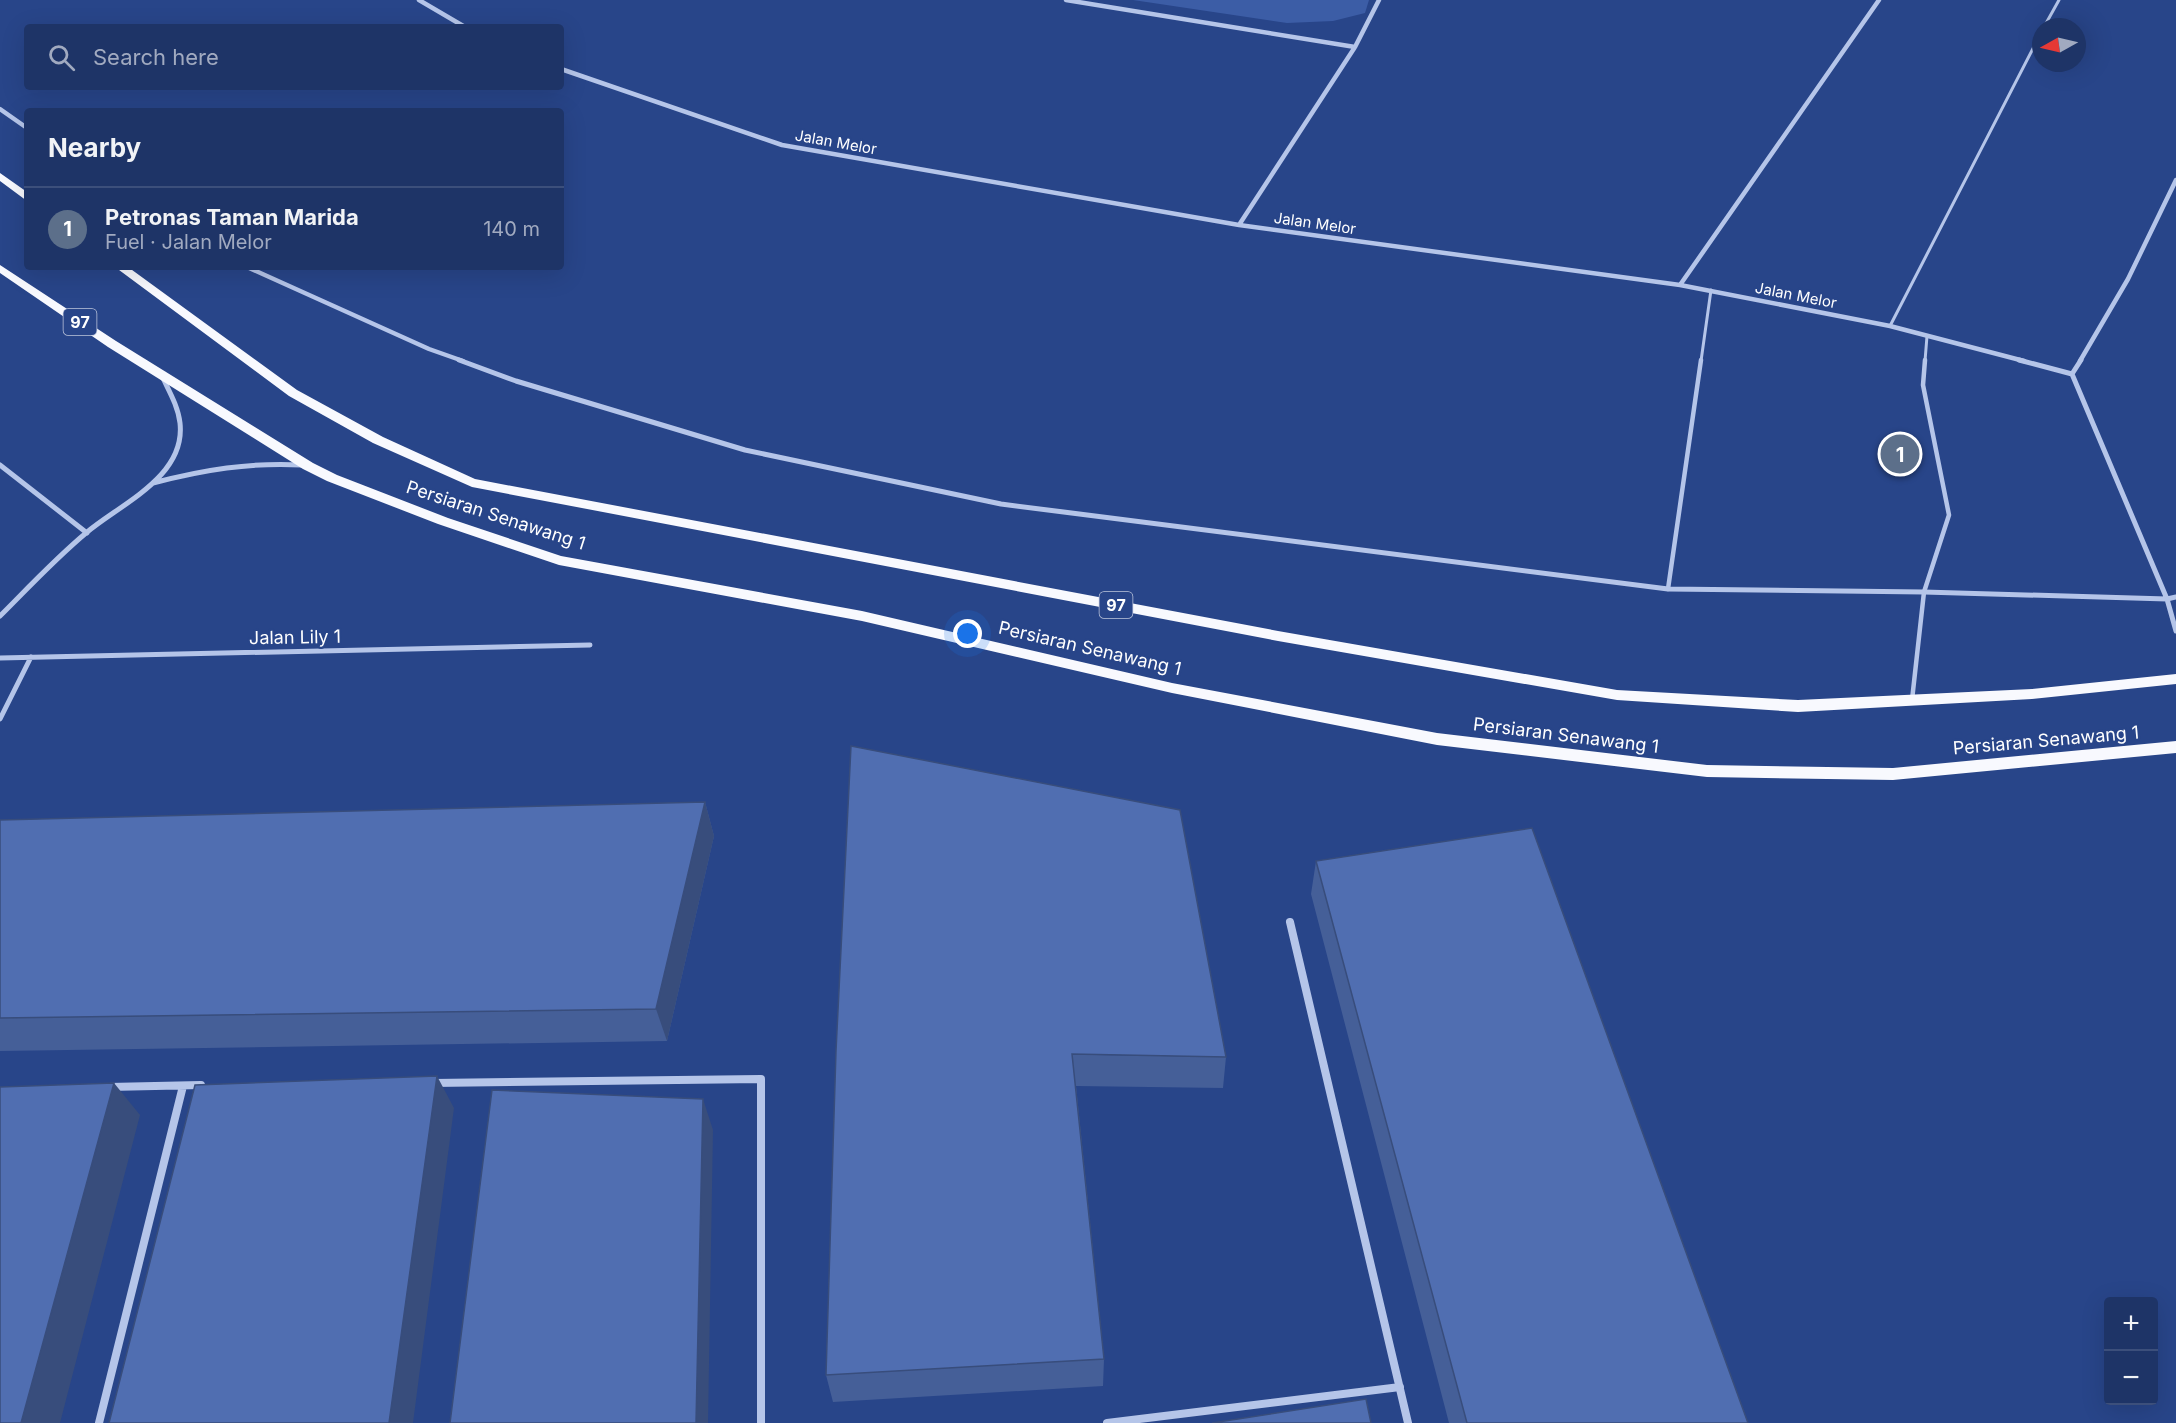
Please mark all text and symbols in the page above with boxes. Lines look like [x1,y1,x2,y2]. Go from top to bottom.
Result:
north arrow [2032,18,2086,72]
search box [24,24,564,90]
icon: search [45,41,78,74]
text: Search here [93,44,219,70]
street label: Jalan Melor [794,125,879,159]
text: Nearby [48,132,141,163]
text: Petronas Taman Marida [105,204,359,230]
street label: Jalan Melor [1273,208,1358,238]
text: 1 [63,217,72,241]
text: 140 m [483,217,540,241]
text: Fuel · Jalan Melor [105,230,272,254]
street label: Jalan Melor [1754,278,1839,312]
road number: 97 [64,309,97,335]
pin: 1 [1880,432,1920,476]
street label: Persiaran Senawang 1 [404,476,588,554]
road number: 97 [1100,592,1132,618]
street label: Persiaran Senawang 1 [997,617,1183,679]
your location [953,619,982,648]
street label: Jalan Lily 1 [249,626,341,648]
street label: Persiaran Senawang 1 [1472,713,1660,757]
street label: Persiaran Senawang 1 [1952,721,2140,759]
map controls [2104,1297,2158,1405]
button: + [2104,1297,2158,1351]
button: − [2104,1351,2158,1405]

